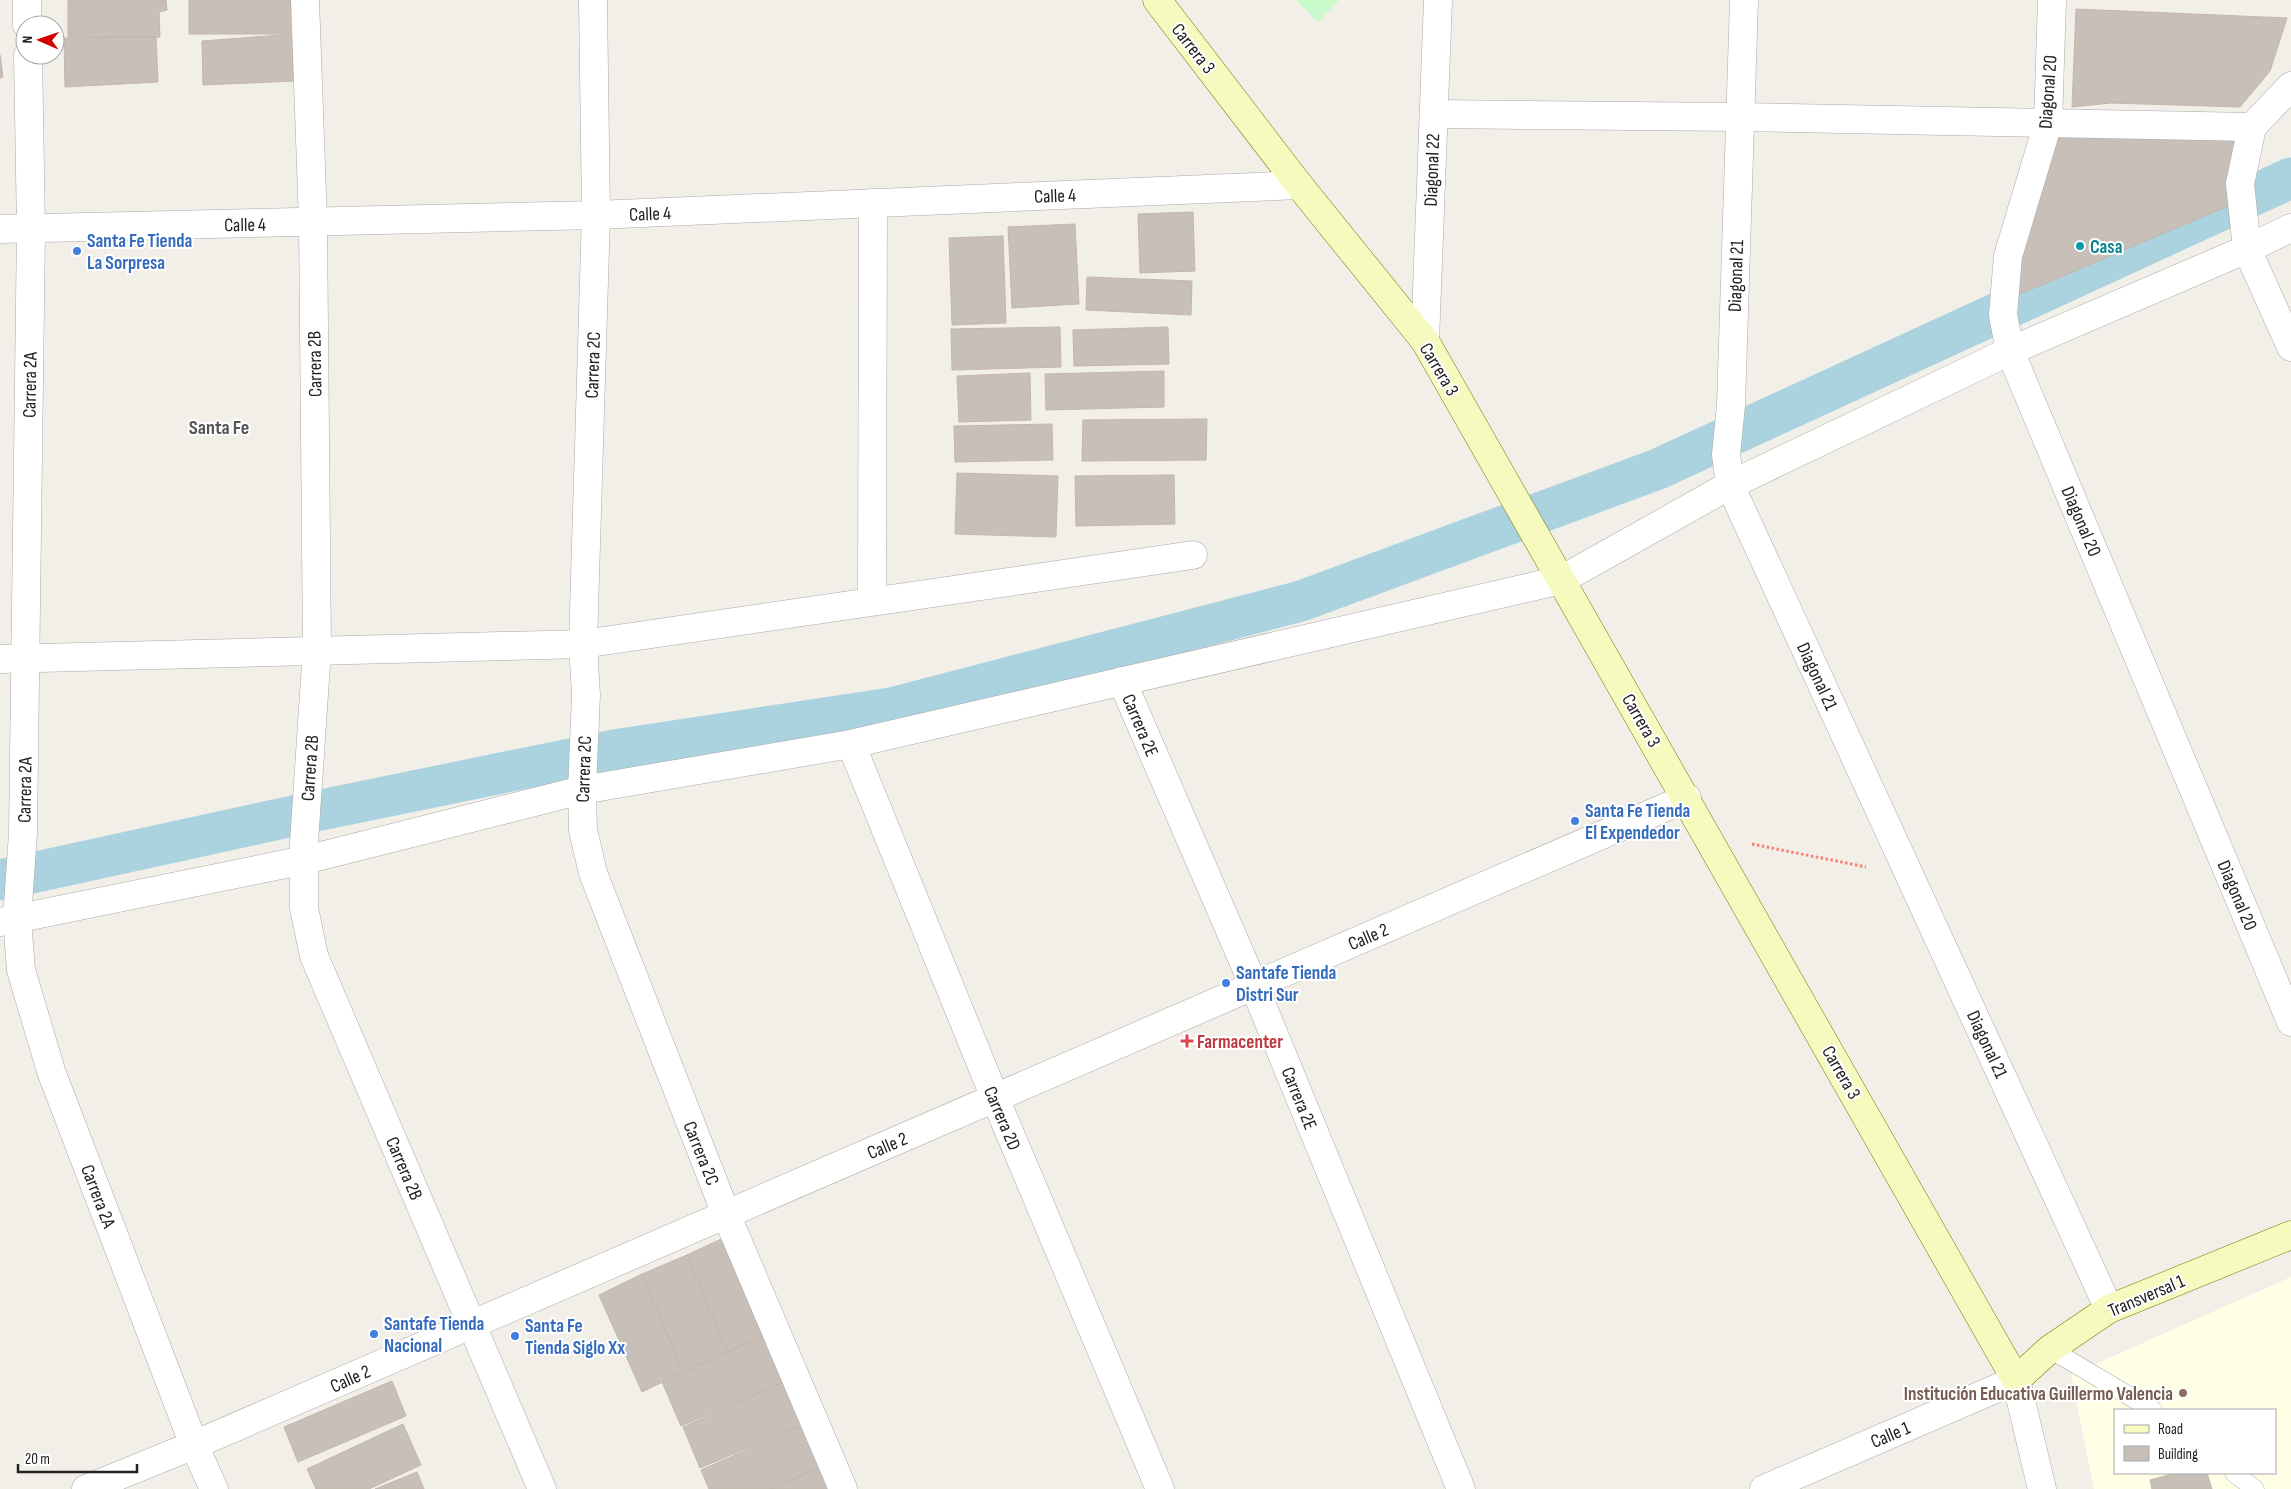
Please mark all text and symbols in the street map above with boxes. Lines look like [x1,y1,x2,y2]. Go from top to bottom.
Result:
north arrow [15,15,65,65]
street label: Carrera 3 [1166,19,1220,79]
text: N [19,36,36,44]
street label: Diagonal 20 [2034,54,2063,130]
street label: Diagonal 22 [1420,133,1445,207]
street label: Calle 4 [1034,184,1076,209]
street label: Calle 4 [629,202,671,227]
street label: Calle 4 [224,214,266,237]
place label: Santa Fe Tienda La Sorpresa [87,230,192,275]
place label: Casa [2090,236,2122,259]
street label: Diagonal 21 [1724,239,1749,312]
marker: Casa [2074,240,2086,252]
marker: Santa Fe Tienda La Sorpresa [71,245,83,257]
street label: Carrera 2B [303,331,328,397]
street label: Carrera 2C [581,331,606,399]
street label: Carrera 3 [1414,339,1463,401]
street label: Carrera 2A [18,351,43,418]
district label: Santa Fe [189,416,249,440]
street label: Diagonal 20 [2056,483,2106,560]
street label: Diagonal 21 [1791,639,1842,714]
street label: Carrera 3 [1616,690,1665,752]
street label: Carrera 2E [1116,691,1163,760]
street label: Carrera 2B [297,734,324,802]
street label: Carrera 2C [572,735,597,803]
street label: Carrera 2A [13,756,38,823]
place label: Santa Fe Tienda El Expendedor [1585,800,1690,845]
marker: Santa Fe Tienda El Expendedor [1569,815,1581,827]
street label: Diagonal 20 [2212,857,2262,934]
street label: Calle 2 [1345,919,1392,956]
place label: Santafe Tienda Distri Sur [1236,962,1336,1007]
marker: Santafe Tienda Distri Sur [1220,977,1232,989]
street label: Diagonal 21 [1961,1007,2012,1082]
place label: Farmacenter [1197,1031,1283,1054]
marker: Farmacenter [1181,1035,1193,1047]
street label: Carrera 3 [1816,1042,1865,1104]
street label: Carrera 2E [1276,1064,1322,1133]
street label: Carrera 2D [978,1083,1025,1154]
street label: Carrera 2C [677,1118,724,1189]
street label: Calle 2 [864,1128,911,1165]
street label: Carrera 2B [380,1134,427,1204]
street label: Carrera 2A [75,1162,120,1232]
street label: Transversal 1 [2105,1270,2189,1323]
place label: Santafe Tienda Nacional [384,1313,484,1358]
place label: Santa Fe Tienda Siglo Xx [525,1315,625,1360]
marker: Santafe Tienda Nacional [368,1328,380,1340]
marker: Santa Fe Tienda Siglo Xx [509,1330,521,1342]
street label: Calle 2 [327,1360,374,1398]
place label: Institución Educativa Guillermo Valencia [1904,1383,2173,1406]
marker: Institución Educativa Guillermo Valencia [2177,1387,2189,1399]
legend [2114,1409,2276,1474]
street label: Calle 1 [1867,1417,1914,1454]
text: Road [2158,1420,2183,1439]
scale bar [18,1442,136,1474]
text: Building [2158,1445,2198,1464]
text: 20 m [25,1450,50,1469]

